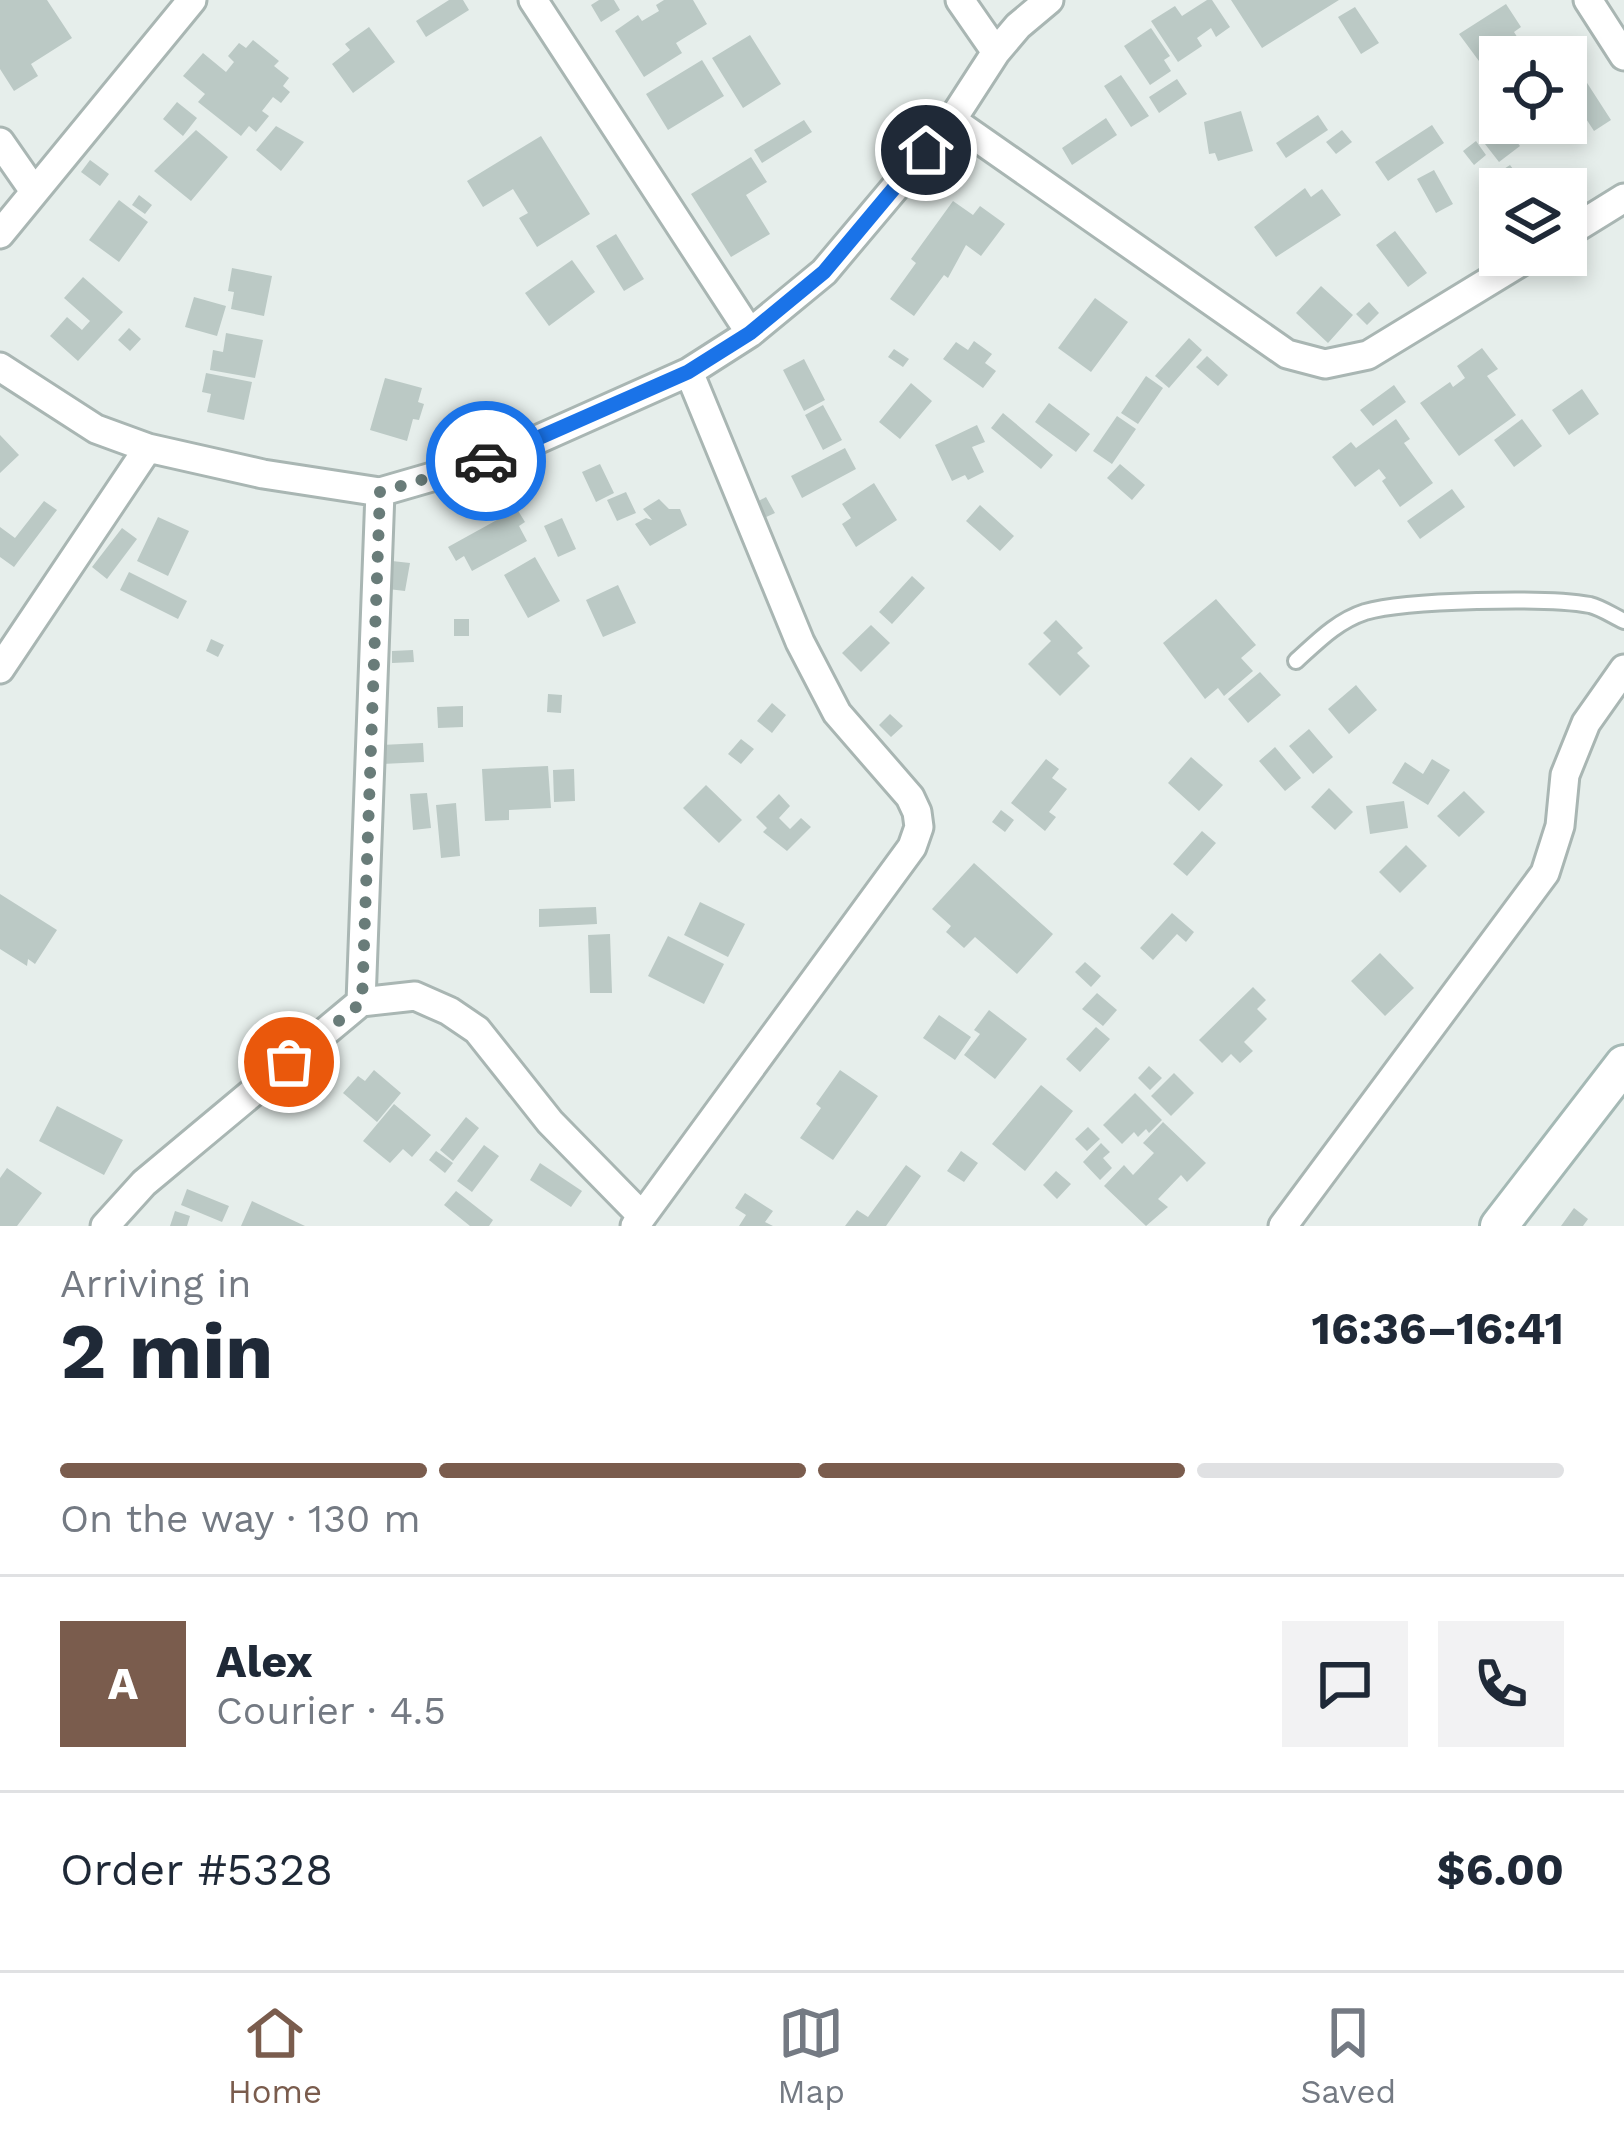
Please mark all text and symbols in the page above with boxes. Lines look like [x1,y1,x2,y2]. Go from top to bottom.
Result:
map controls [1479,36,1587,276]
button: locate [1479,36,1587,144]
pin [875,99,977,201]
icon: home [893,117,959,183]
button: layers [1479,168,1587,276]
courier [426,401,546,521]
icon: car [453,428,519,494]
pin [238,1011,340,1113]
icon: bag [256,1029,322,1095]
text: Arriving in [60,1261,251,1306]
text: 16:36–16:41 [1311,1302,1564,1355]
text: 2 min [60,1305,273,1397]
text: On the way · 130 m [60,1496,421,1541]
button: chat [1282,1621,1408,1747]
button: phone [1438,1621,1564,1747]
text: Alex [216,1635,313,1688]
text: A [108,1657,138,1710]
text: Courier · 4.5 [216,1688,446,1733]
text: Order #5328 [60,1843,333,1896]
text: $6.00 [1437,1843,1564,1896]
tab: Home [228,2000,322,2111]
tab: Map [778,2000,845,2111]
tab: Saved [1300,2000,1396,2111]

